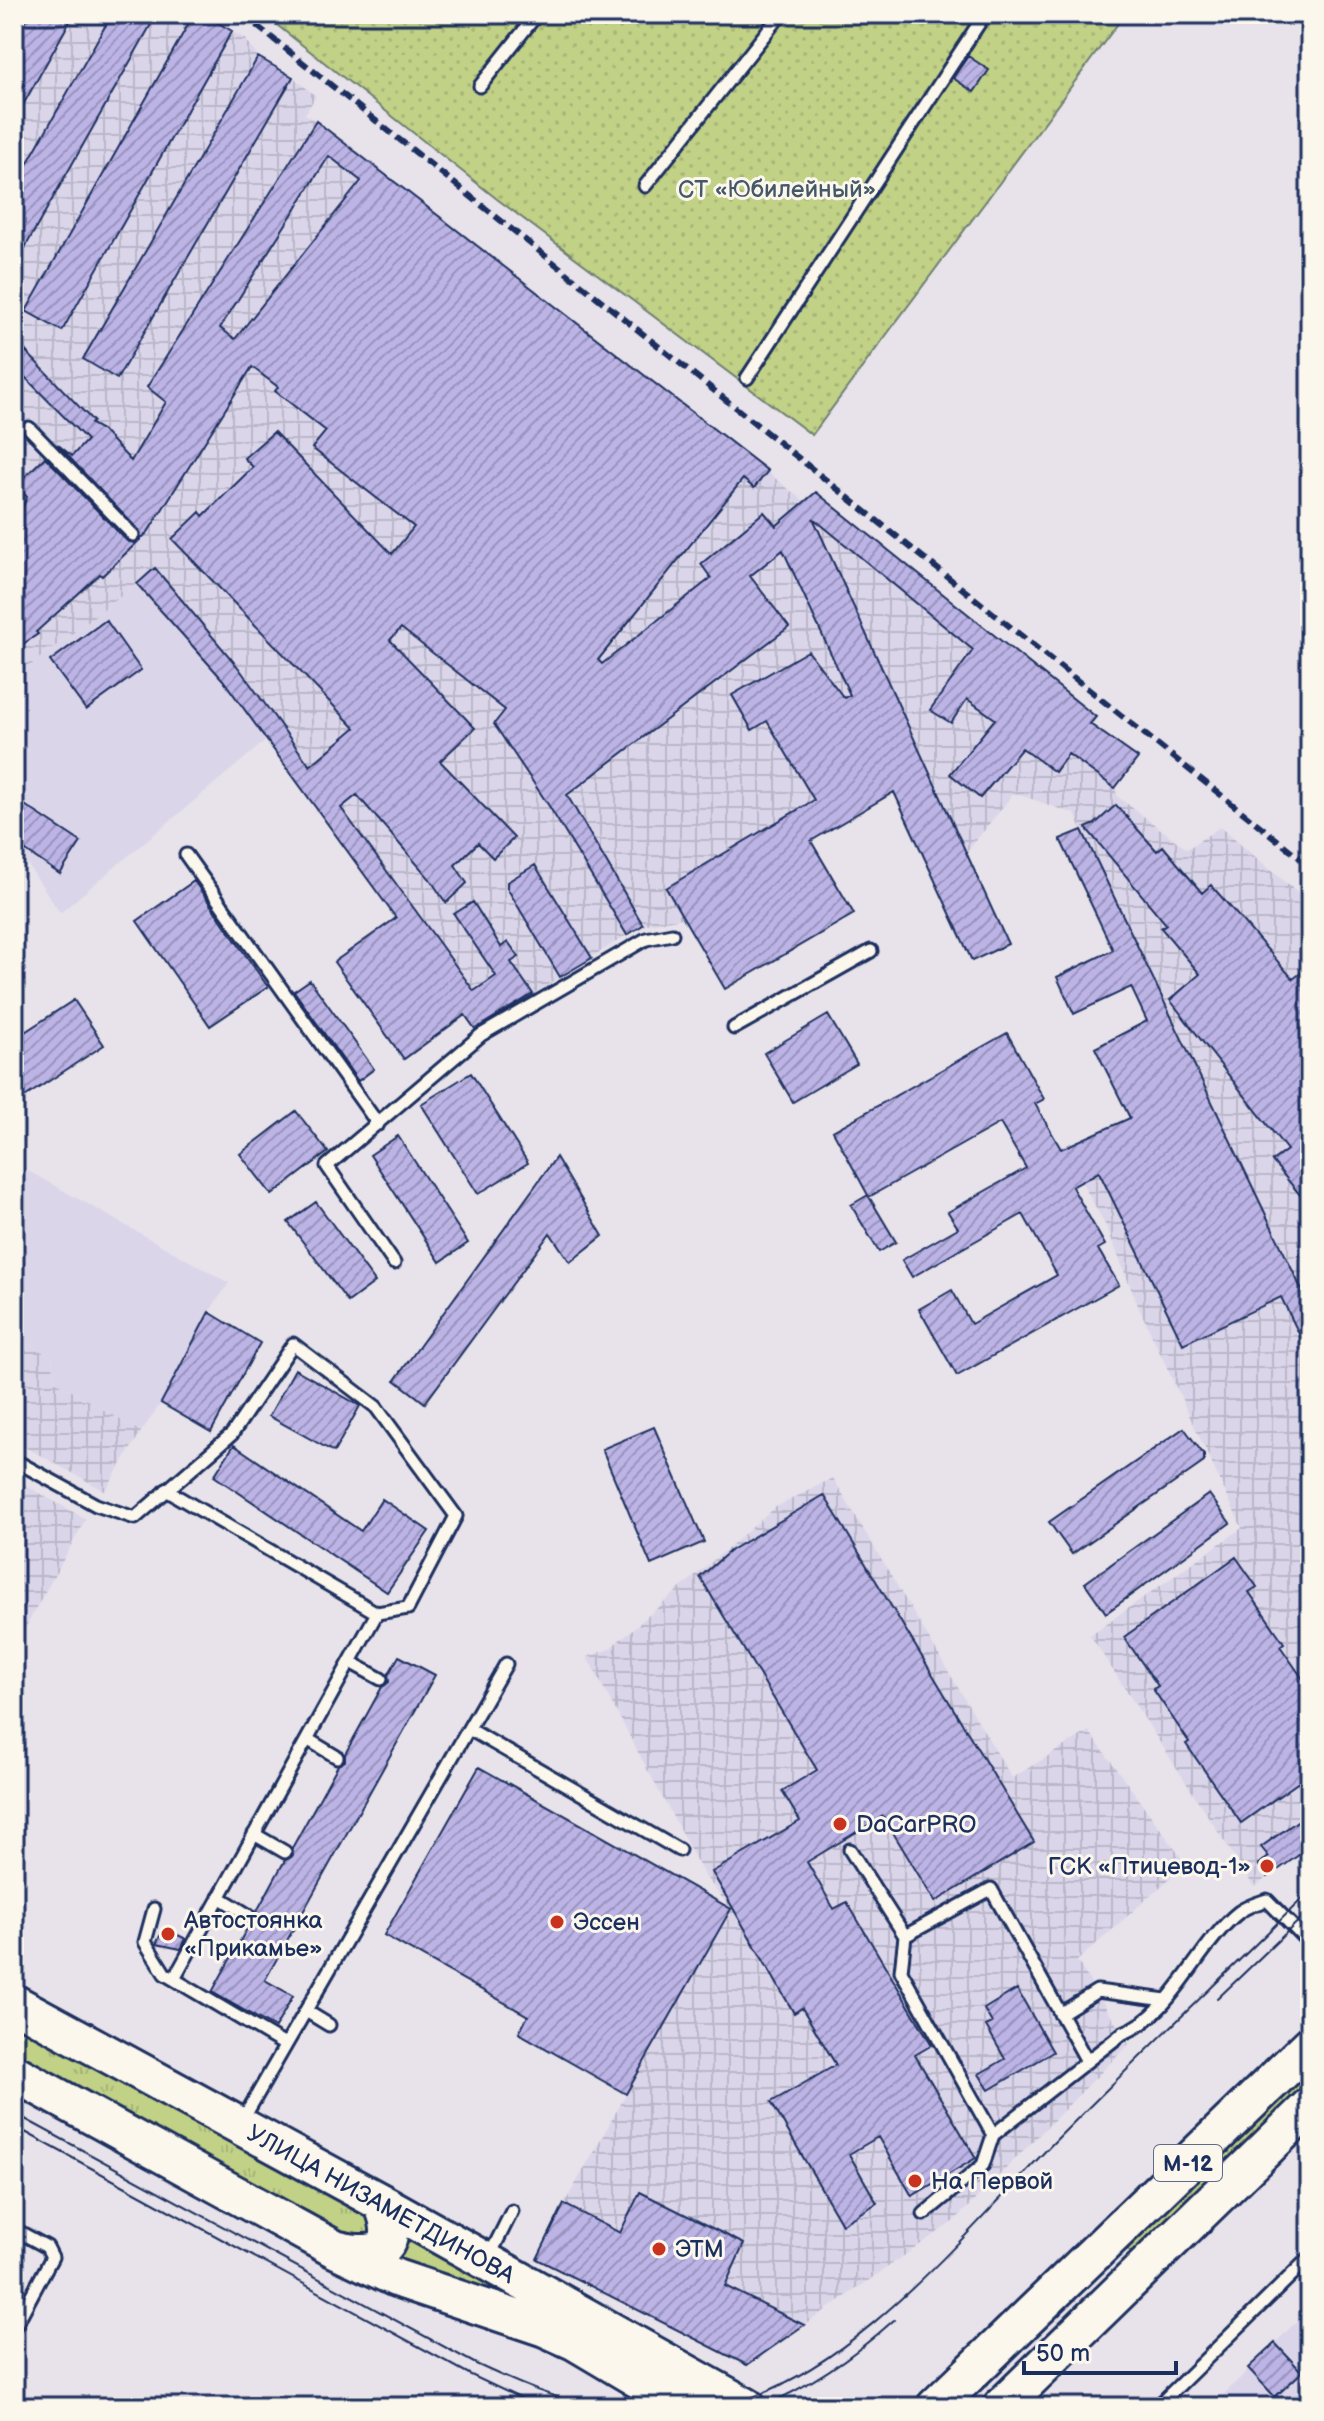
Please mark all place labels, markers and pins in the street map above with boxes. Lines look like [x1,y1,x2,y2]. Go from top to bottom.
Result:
place label: DaCarPRO [856,1810,977,1839]
marker: DaCarPRO [831,1815,849,1833]
place label: ГСК «Птицевод-1» [1048,1852,1251,1881]
marker: ГСК «Птицевод-1» [1258,1857,1276,1875]
place label: Автостоянка «Прикамье» [183,1906,323,1963]
place label: Эссен [573,1908,640,1937]
marker: Эссен [548,1913,566,1931]
marker: Автостоянка «Прикамье» [159,1925,177,1943]
place label: На Первой [931,2167,1053,2196]
marker: На Первой [906,2172,924,2190]
place label: ЭТМ [675,2235,724,2264]
marker: ЭТМ [650,2240,668,2258]

